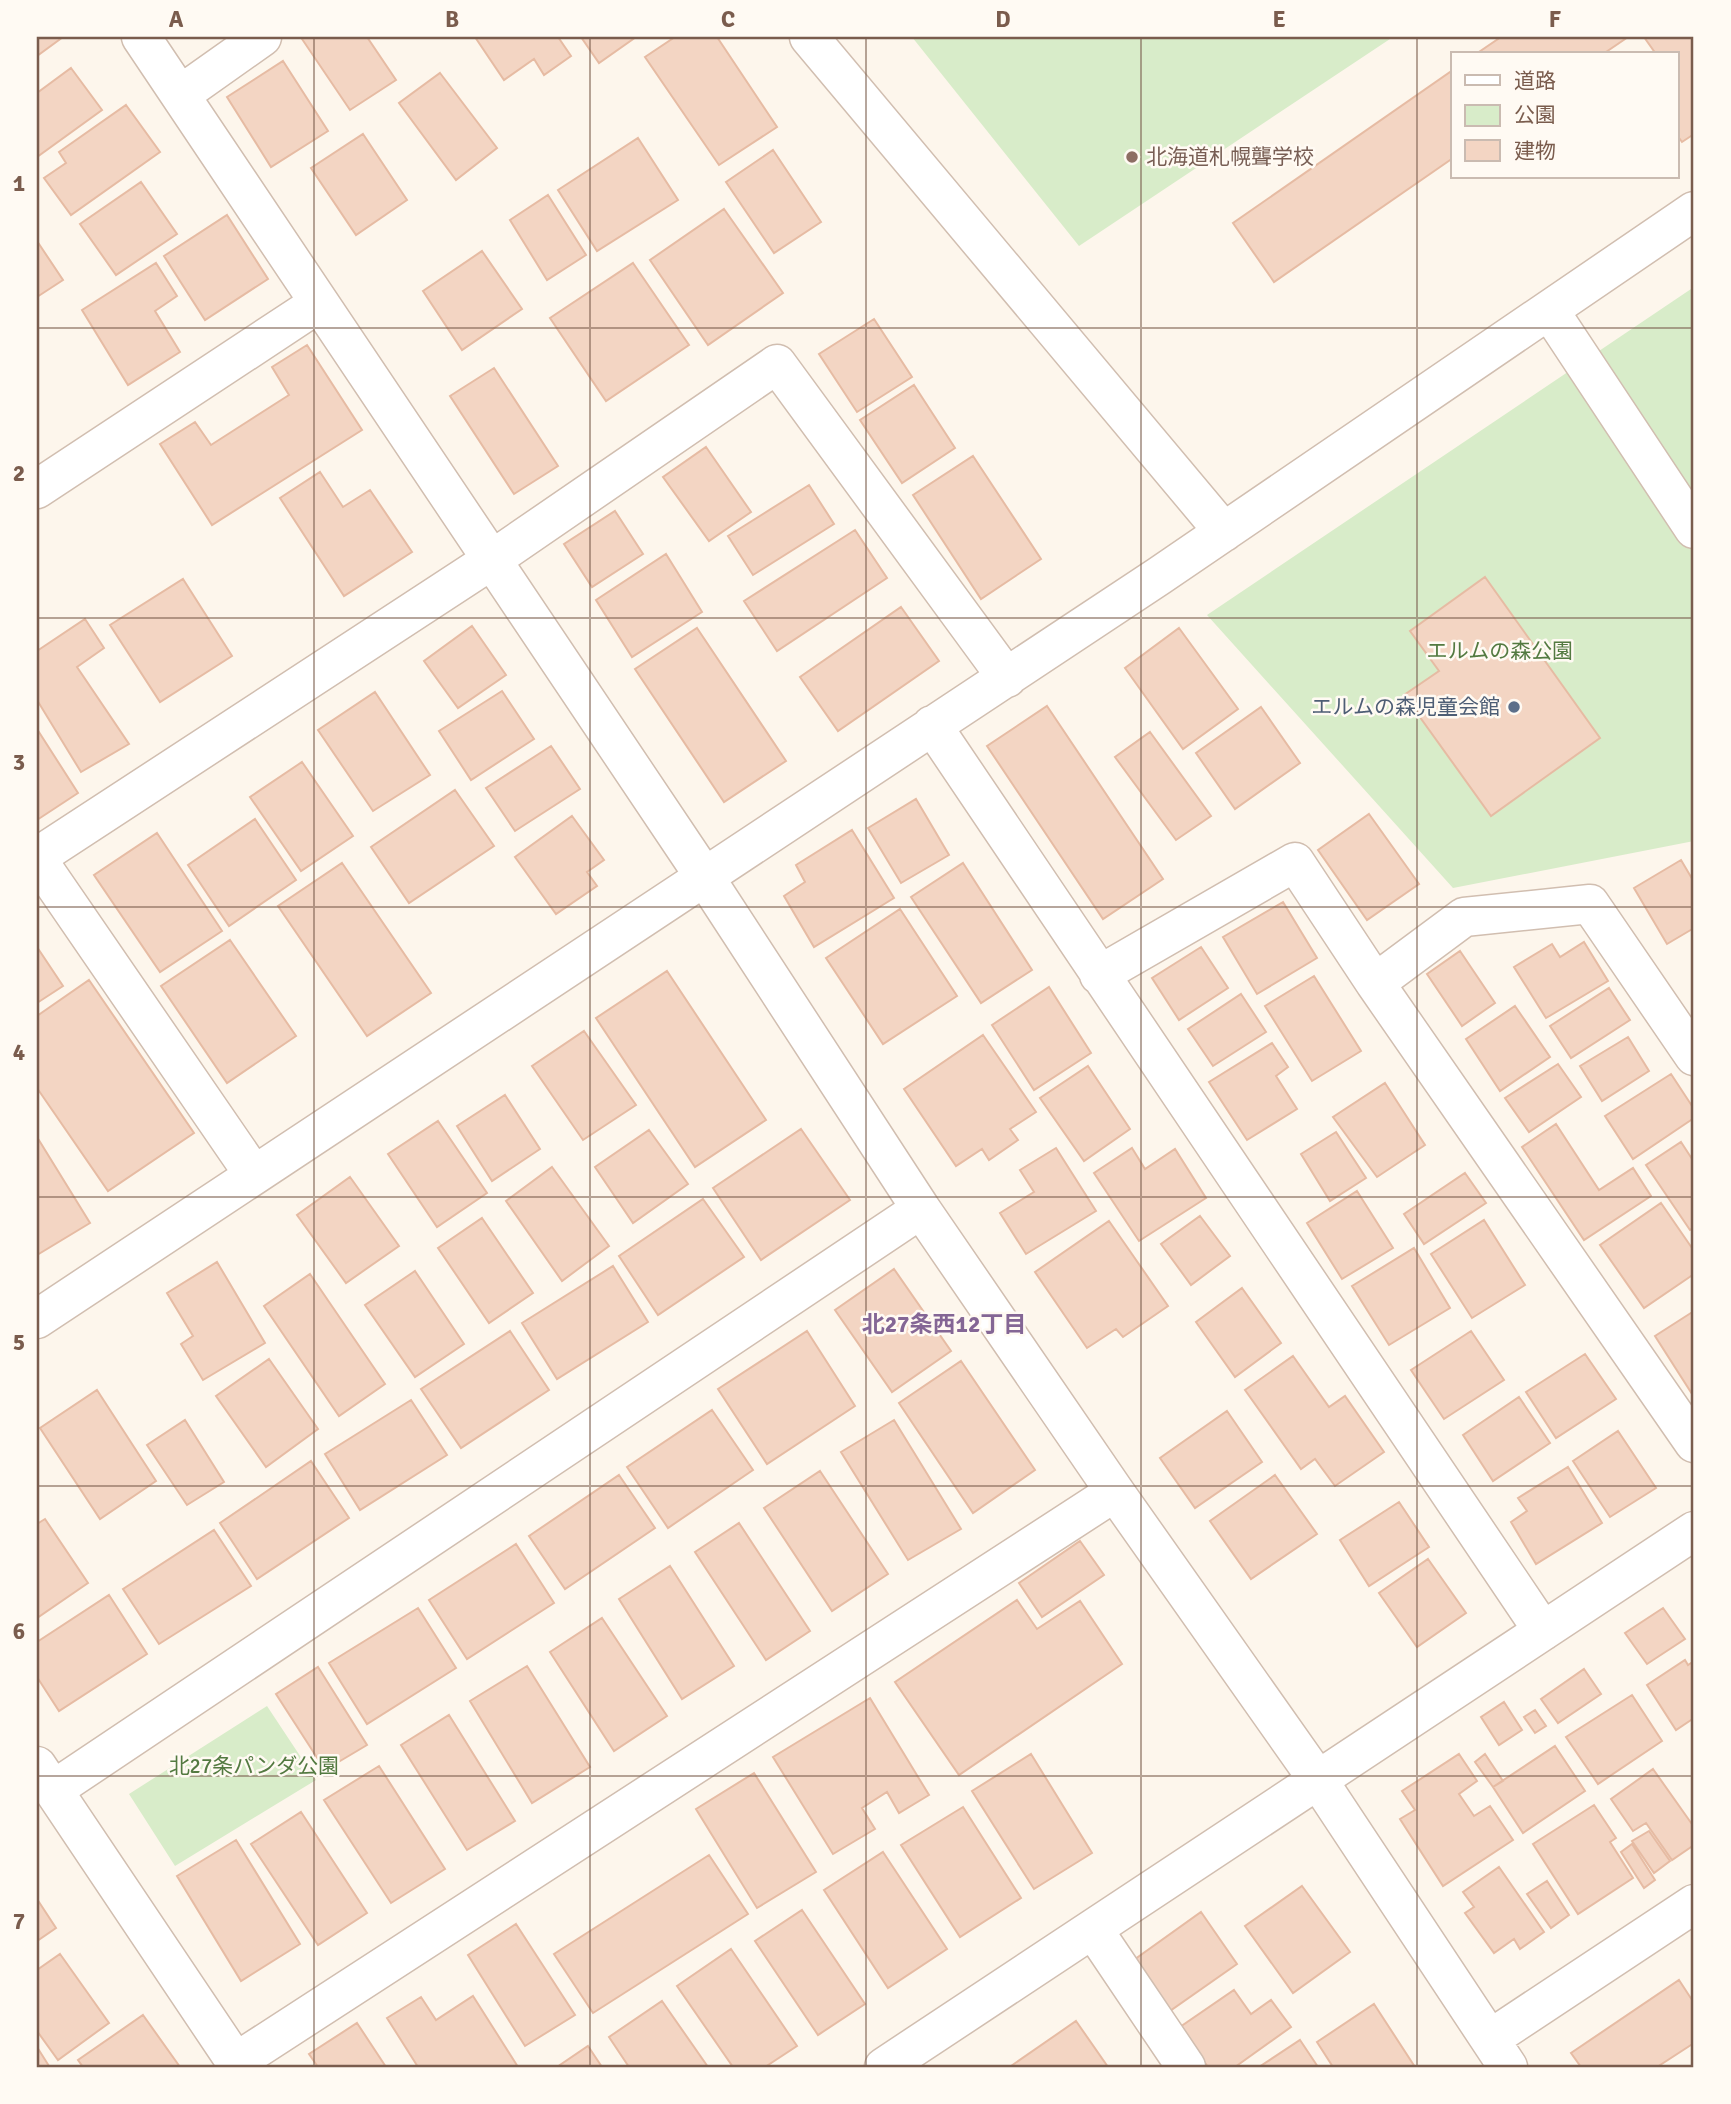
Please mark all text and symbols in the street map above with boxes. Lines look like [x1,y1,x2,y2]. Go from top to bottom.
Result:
text: A [169,5,184,34]
text: B [445,5,459,34]
text: C [721,5,735,34]
text: D [995,5,1011,34]
text: E [1272,5,1286,34]
text: F [1549,5,1561,34]
legend [1451,52,1678,178]
text: 道路 [1514,68,1556,94]
text: 公園 [1514,102,1556,128]
text: 建物 [1514,138,1556,164]
place label: 北海道札幌聾学校 [1146,144,1314,170]
marker: 北海道札幌聾学校 [1124,149,1140,165]
text: 1 [13,169,25,198]
text: 2 [13,459,25,488]
park label: エルムの森公園 [1427,638,1573,664]
place label: エルムの森児童会館 [1311,694,1500,720]
marker: エルムの森児童会館 [1506,699,1522,715]
text: 3 [13,748,25,777]
text: 4 [13,1038,25,1067]
district label: 北27条西12丁目 [862,1310,1026,1339]
text: 5 [13,1328,25,1357]
text: 6 [13,1617,25,1646]
park label: 北27条パンダ公園 [169,1753,339,1779]
text: 7 [13,1907,25,1936]

